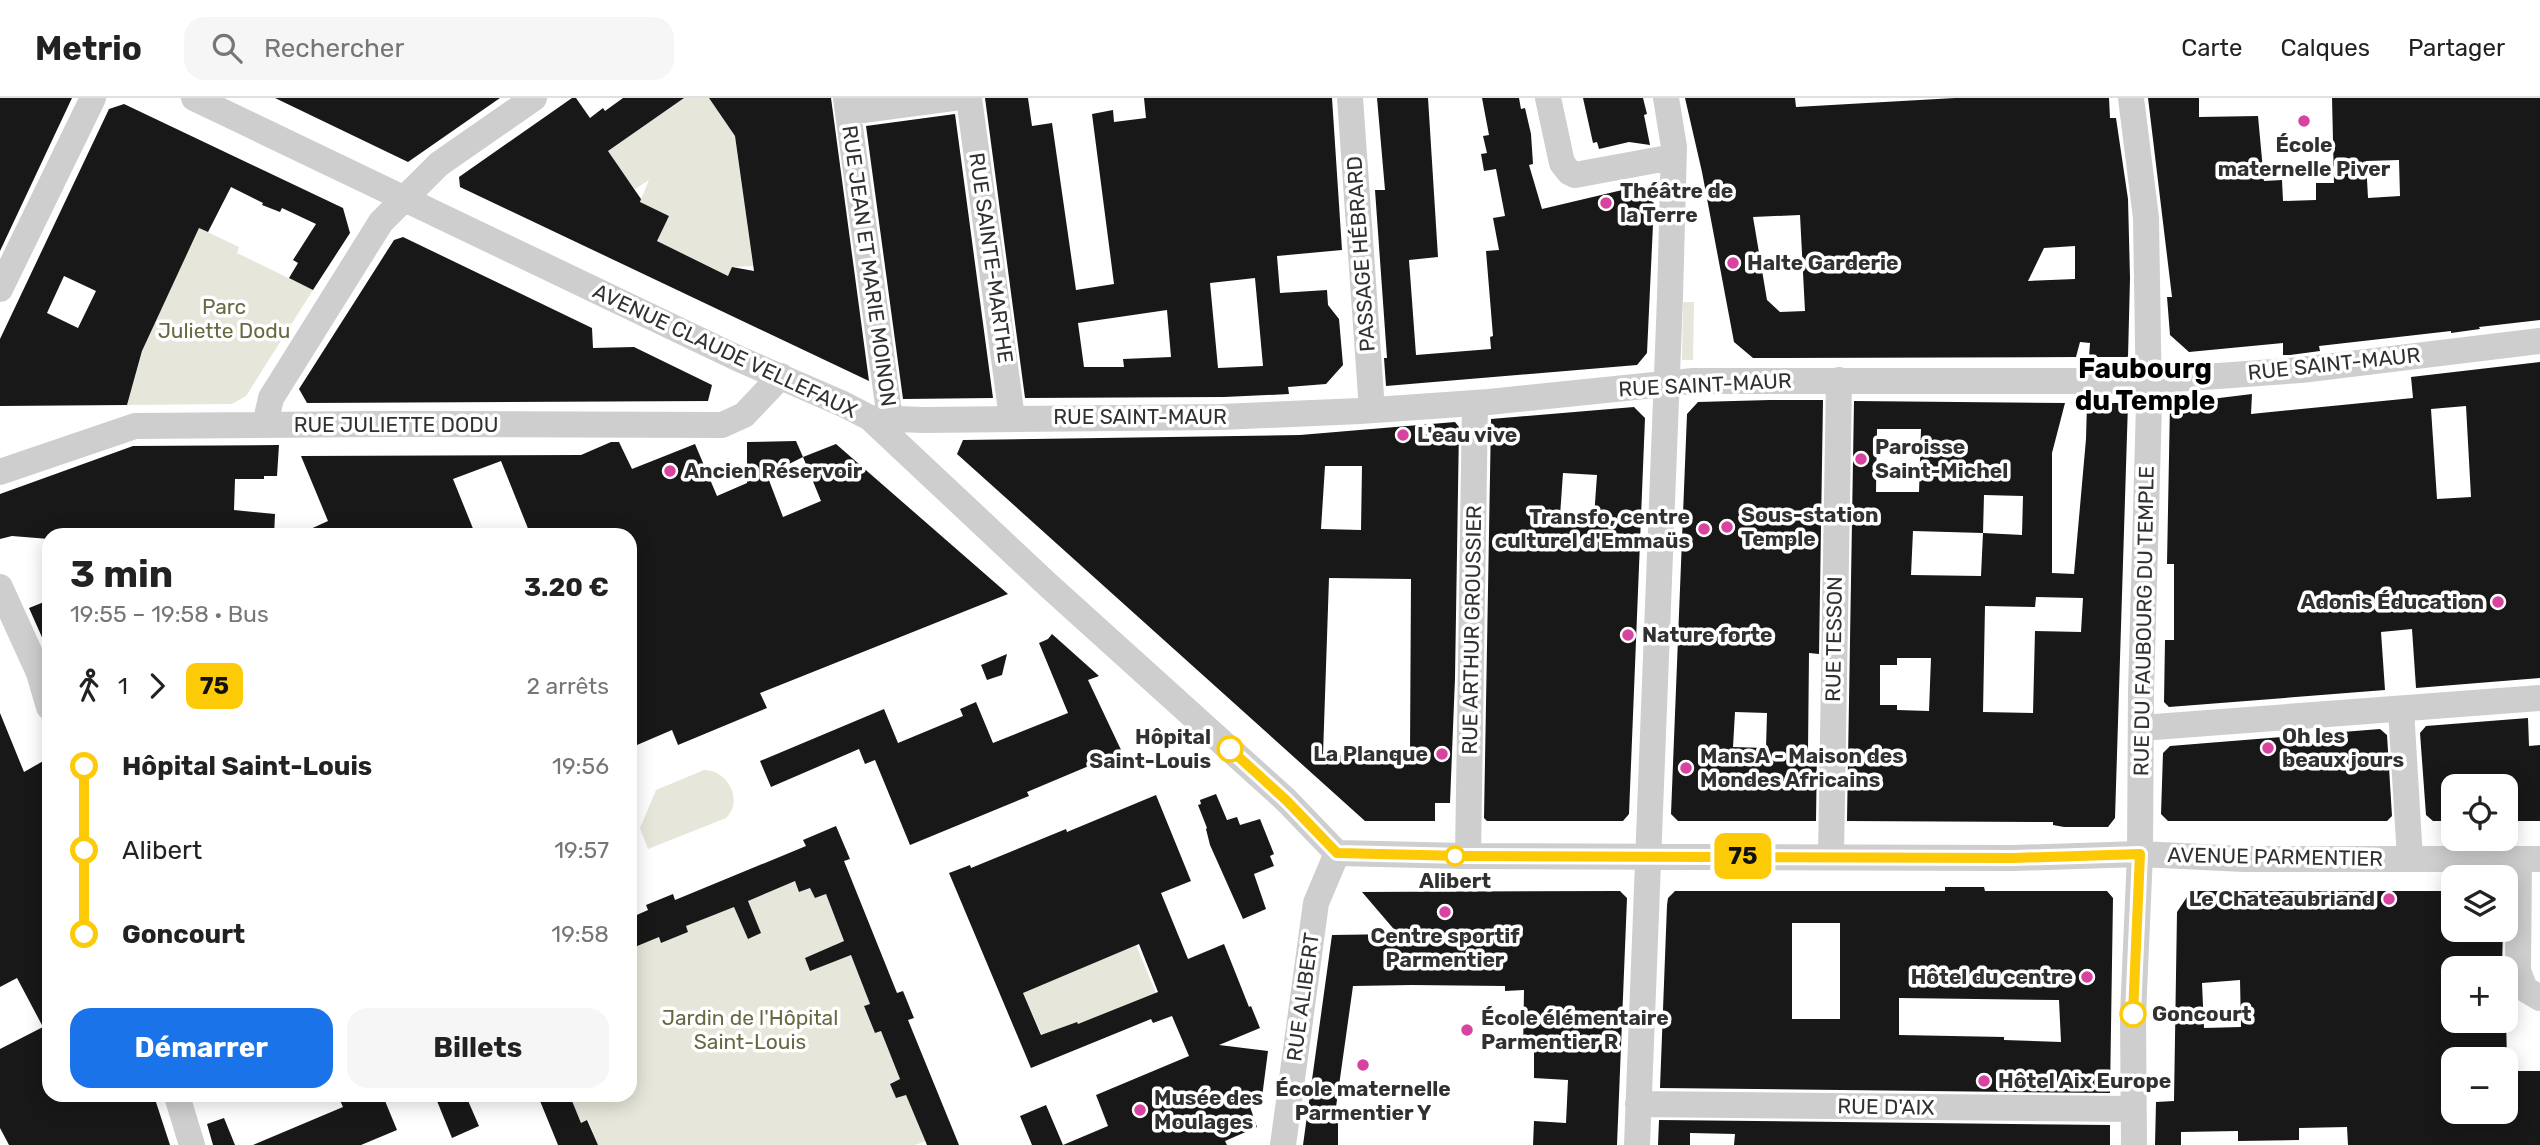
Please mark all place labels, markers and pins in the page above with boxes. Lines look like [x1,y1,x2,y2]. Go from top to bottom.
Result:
marker: École maternelle Piver [2296,113,2312,129]
place label: École maternelle Piver [2218,132,2391,181]
place label: Théâtre de la Terre [1620,178,1733,227]
marker: Théâtre de la Terre [1598,195,1614,211]
place label: Halte Garderie [1747,250,1898,275]
marker: Halte Garderie [1725,255,1741,271]
place label: L'eau vive [1417,422,1517,447]
marker: L'eau vive [1395,427,1411,443]
place label: Paroisse Saint-Michel [1875,434,2008,483]
marker: Paroisse Saint-Michel [1853,451,1869,467]
place label: Ancien Réservoir [684,458,863,483]
marker: Ancien Réservoir [662,463,678,479]
place label: Sous-station Temple [1741,502,1879,551]
place label: Transfo, centre culturel d'Emmaüs [1495,504,1690,553]
marker: Sous-station Temple [1719,519,1735,535]
marker: Transfo, centre culturel d'Emmaüs [1696,521,1712,537]
place label: Adonis Éducation [2301,589,2484,614]
marker: Adonis Éducation [2490,594,2506,610]
place label: Nature forte [1642,622,1773,647]
marker: Nature forte [1620,627,1636,643]
place label: Oh les beaux jours [2282,723,2404,772]
place label: Hôpital Saint-Louis [1089,724,1211,773]
marker: Hôpital Saint-Louis [1217,736,1243,762]
marker: Oh les beaux jours [2260,740,2276,756]
place label: La Planque [1313,741,1428,766]
place label: MansA - Maison des Mondes Africains [1700,743,1904,792]
marker: La Planque [1434,746,1450,762]
marker: MansA - Maison des Mondes Africains [1678,760,1694,776]
marker: Alibert [1445,846,1465,866]
place label: Alibert [1419,868,1491,893]
place label: Le Chateaubriand [2189,886,2375,911]
marker: Le Chateaubriand [2381,891,2397,907]
marker: Centre sportif Parmentier [1437,904,1453,920]
place label: Centre sportif Parmentier [1370,923,1520,972]
place label: Hôtel du centre [1911,964,2073,989]
marker: Hôtel du centre [2079,969,2095,985]
marker: Goncourt [2120,1001,2146,1027]
place label: Goncourt [2152,1001,2252,1026]
place label: École élémentaire Parmentier R [1481,1005,1669,1054]
marker: École élémentaire Parmentier R [1459,1022,1475,1038]
marker: École maternelle Parmentier Y [1355,1057,1371,1073]
place label: Hôtel Aix Europe [1998,1068,2171,1093]
marker: Hôtel Aix Europe [1976,1073,1992,1089]
place label: École maternelle Parmentier Y [1275,1076,1451,1125]
place label: Musée des Moulages [1154,1085,1263,1134]
marker: Musée des Moulages [1132,1102,1148,1118]

